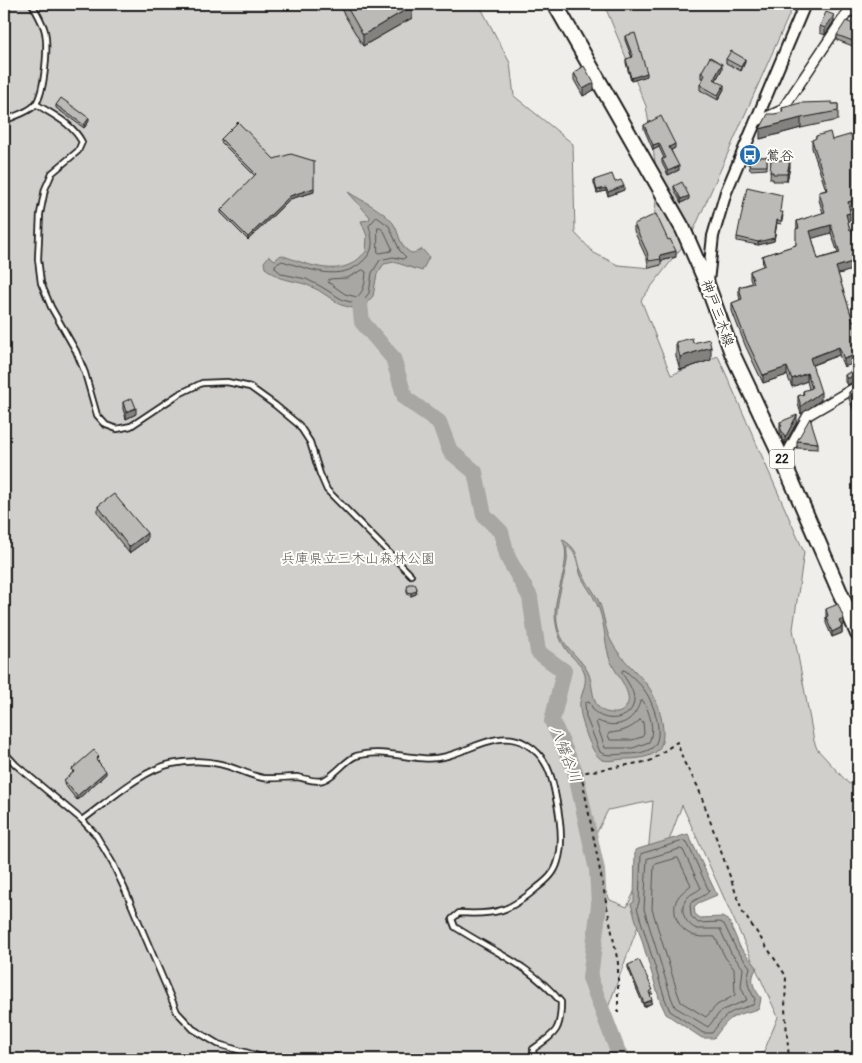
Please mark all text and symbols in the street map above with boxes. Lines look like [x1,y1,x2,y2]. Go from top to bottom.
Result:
bus stop icon: 鶯谷 [738,143,762,167]
place label: 鶯谷 [766,147,794,164]
street label: 神戸三木線 [698,277,737,349]
road number: 22 [770,449,794,468]
park label: 兵庫県立三木山森林公園 [281,550,435,567]
water label: 八幡谷川 [546,723,585,786]

